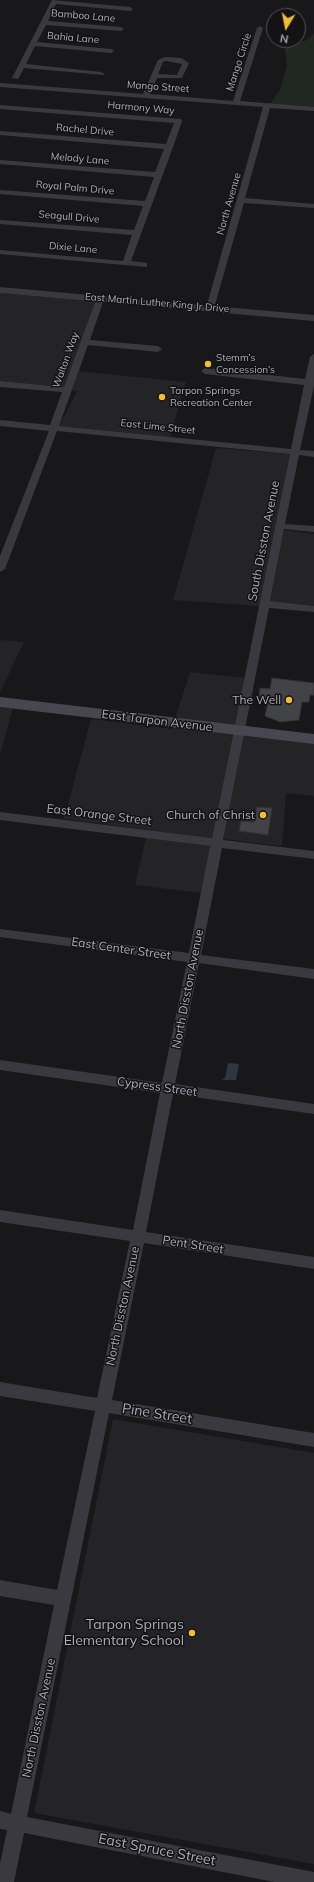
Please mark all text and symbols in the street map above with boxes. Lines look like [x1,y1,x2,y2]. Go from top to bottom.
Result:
street label: Bamboo Lane [50,7,116,25]
north arrow [266,8,306,48]
street label: Bahia Lane [46,30,100,46]
street label: Mango Circle [224,31,254,93]
text: N [279,31,289,46]
street label: Mango Street [126,79,190,95]
street label: Harmony Way [107,99,175,117]
street label: Rachel Drive [55,121,115,139]
street label: Melody Lane [50,150,110,168]
street label: North Avenue [214,172,244,236]
street label: Royal Palm Drive [35,179,115,197]
street label: Seagull Drive [38,208,100,226]
street label: Dixie Lane [48,240,98,256]
street label: East Martin Luther King Jr Drive [84,291,230,315]
street label: Walton Way [50,331,82,389]
place label: Stemm’s Concession’s [216,352,275,376]
marker: Stemm’s Concession’s [203,359,213,369]
place label: Tarpon Springs Recreation Center [170,385,253,408]
marker: Tarpon Springs Recreation Center [157,392,167,402]
street label: East Lime Street [120,417,196,437]
street label: South Disston Avenue [245,480,283,602]
place label: The Well [232,693,281,707]
marker: The Well [284,695,294,705]
street label: East Tarpon Avenue [101,707,213,735]
street label: East Orange Street [46,801,152,829]
place label: Church of Christ [166,808,255,822]
marker: Church of Christ [258,810,268,820]
street label: North Disston Avenue [169,928,207,1050]
street label: East Center Street [70,935,172,963]
street label: Cypress Street [116,1074,198,1100]
street label: Pent Street [161,1233,225,1257]
street label: North Disston Avenue [103,1245,143,1367]
street label: Pine Street [121,1400,193,1428]
place label: Tarpon Springs Elementary School [64,1617,184,1650]
marker: Tarpon Springs Elementary School [187,1628,197,1638]
street label: North Disston Avenue [19,1657,59,1779]
street label: East Spruce Street [97,1830,217,1870]

